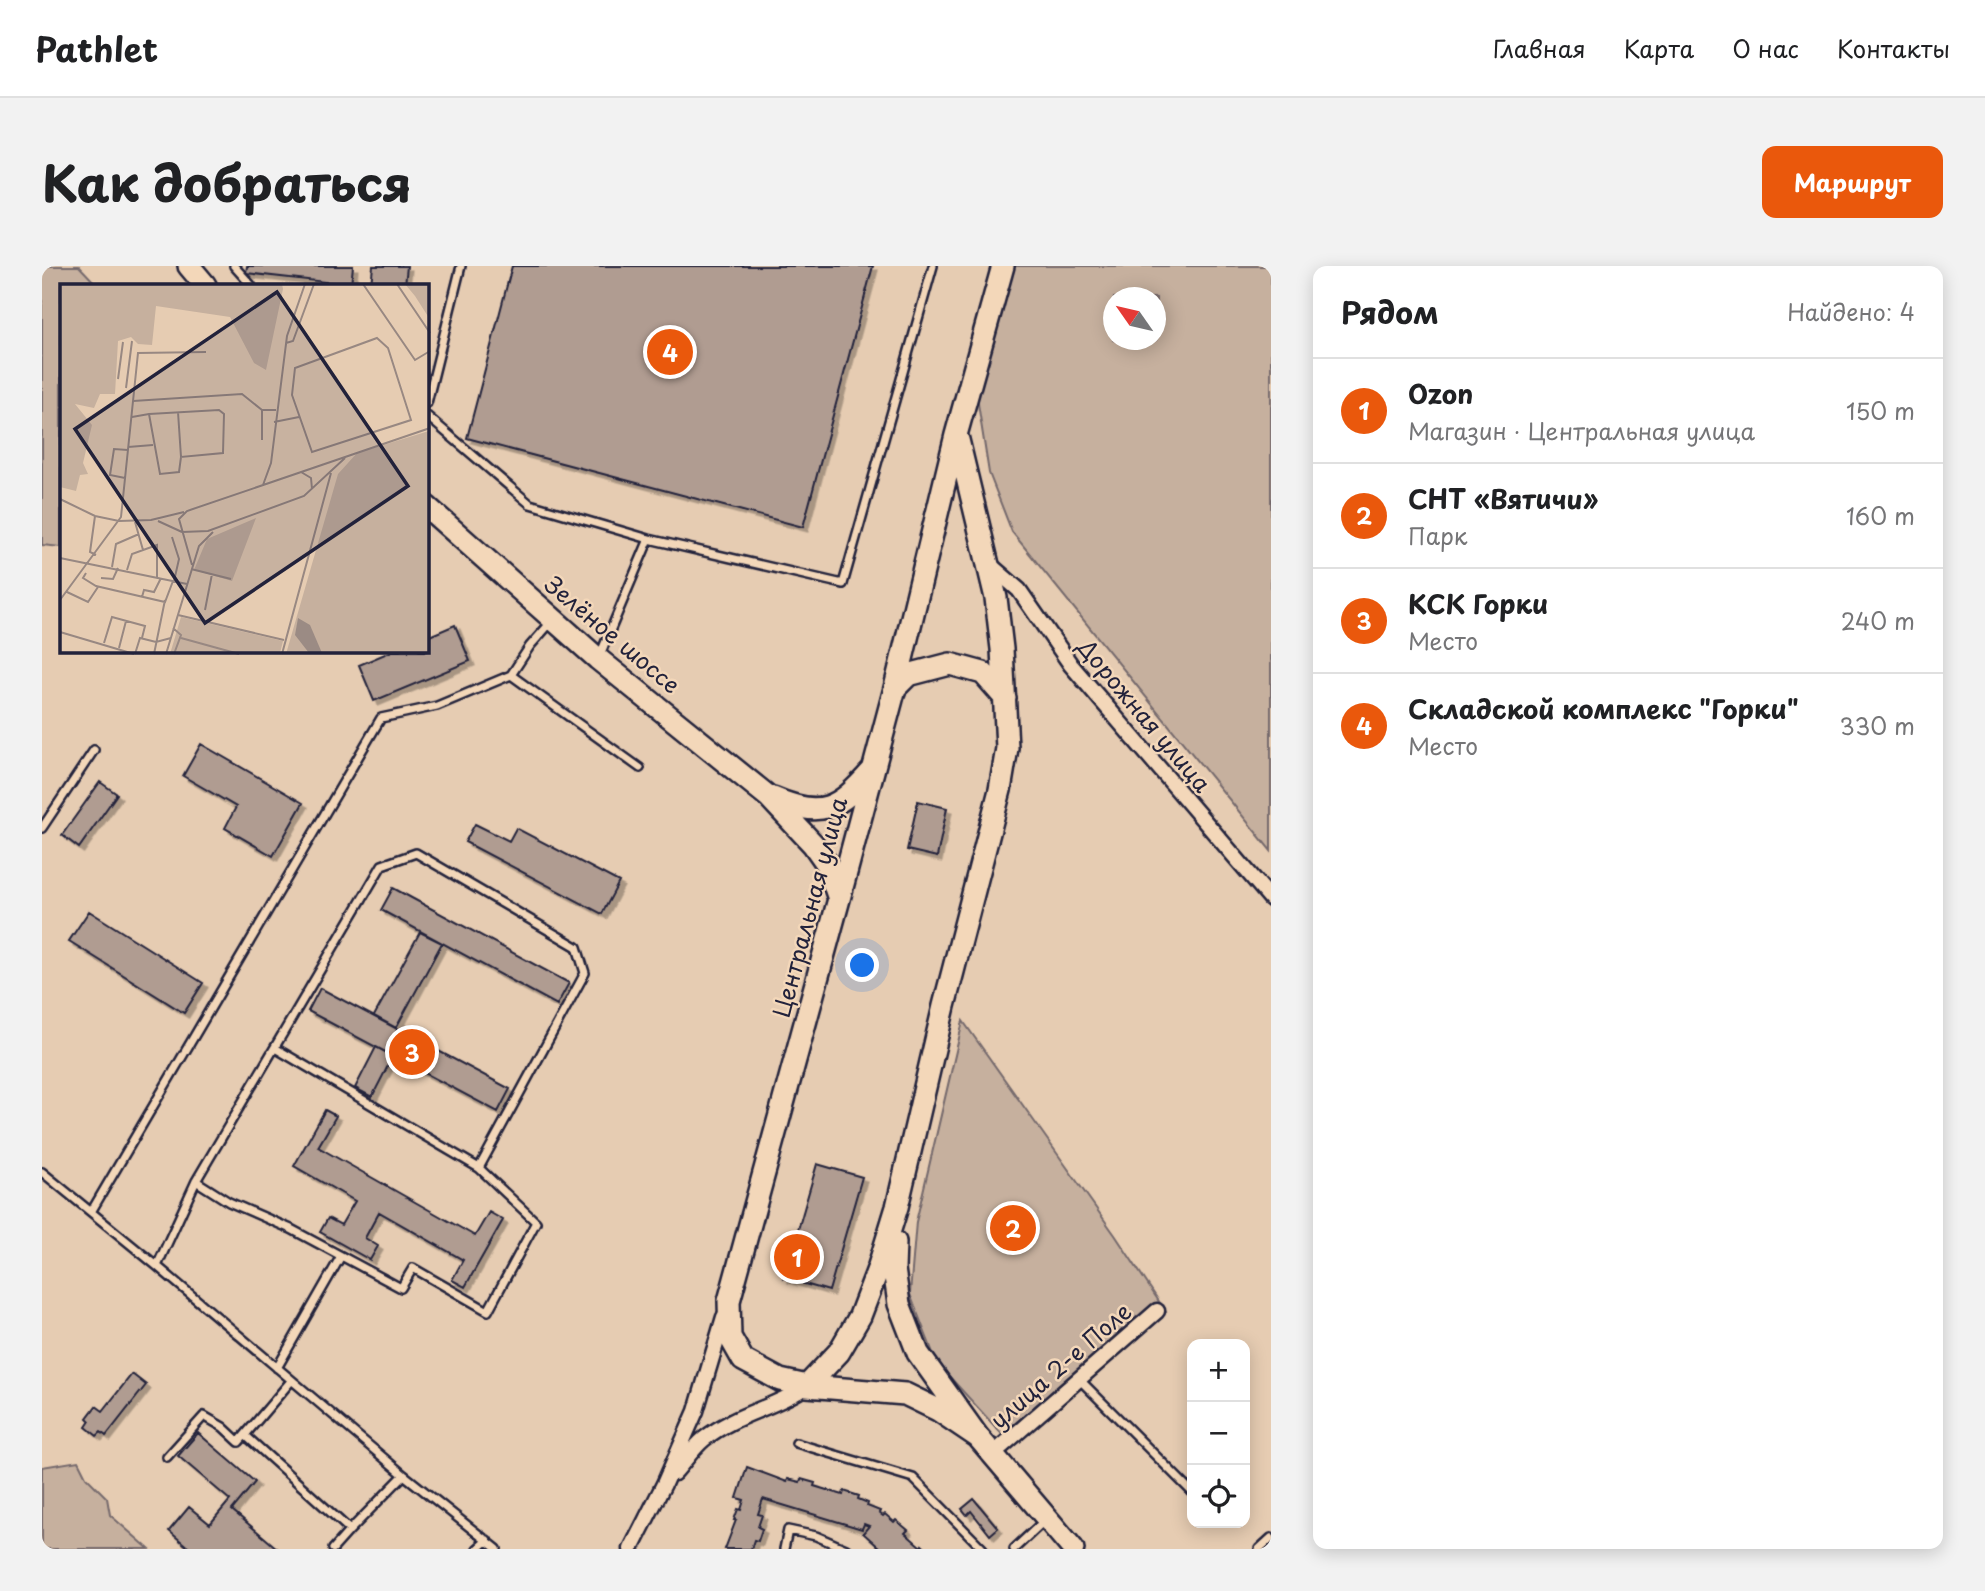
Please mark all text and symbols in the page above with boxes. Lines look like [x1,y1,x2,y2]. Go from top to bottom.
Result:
text: Pathlet [35,23,158,73]
text: Главная [1493,30,1586,66]
text: Карта [1624,30,1694,66]
text: О нас [1732,30,1799,66]
text: Контакты [1837,30,1950,66]
text: Как добраться [42,145,412,219]
button: Маршрут [1762,146,1943,218]
inset map [60,284,429,653]
north arrow [1103,287,1166,350]
text: Рядом [1341,289,1439,334]
text: Найдено: 4 [1787,294,1915,329]
pin: 4 [647,326,693,378]
text: Ozon [1408,374,1473,413]
text: 1 [1359,393,1370,428]
text: 150 m [1846,393,1915,428]
text: Магазин · Центральная улица [1408,413,1755,448]
text: СНТ «Вятичи» [1408,479,1598,518]
text: 2 [1356,498,1372,533]
text: 160 m [1846,498,1915,533]
text: Парк [1408,518,1467,553]
street label: Зелёное шоссе [537,567,689,701]
text: КСК Горки [1408,584,1548,623]
text: 3 [1356,603,1372,638]
text: 240 m [1841,603,1915,638]
text: Место [1408,623,1478,658]
street label: Дорожная улица [1069,630,1220,800]
text: Складской комплекс "Горки" [1408,689,1799,728]
text: 4 [1356,708,1372,743]
text: 330 m [1839,708,1915,743]
text: Место [1408,728,1478,763]
street label: Центральная улица [763,792,855,1021]
your location [845,948,879,982]
pin: 3 [389,1026,435,1078]
pin: 2 [990,1202,1036,1254]
pin: 1 [774,1231,820,1283]
street label: улица 2-е Поле [982,1294,1138,1436]
map controls [1187,1339,1250,1528]
button: + [1187,1339,1250,1402]
button: − [1187,1402,1250,1465]
button: locate [1187,1465,1250,1528]

